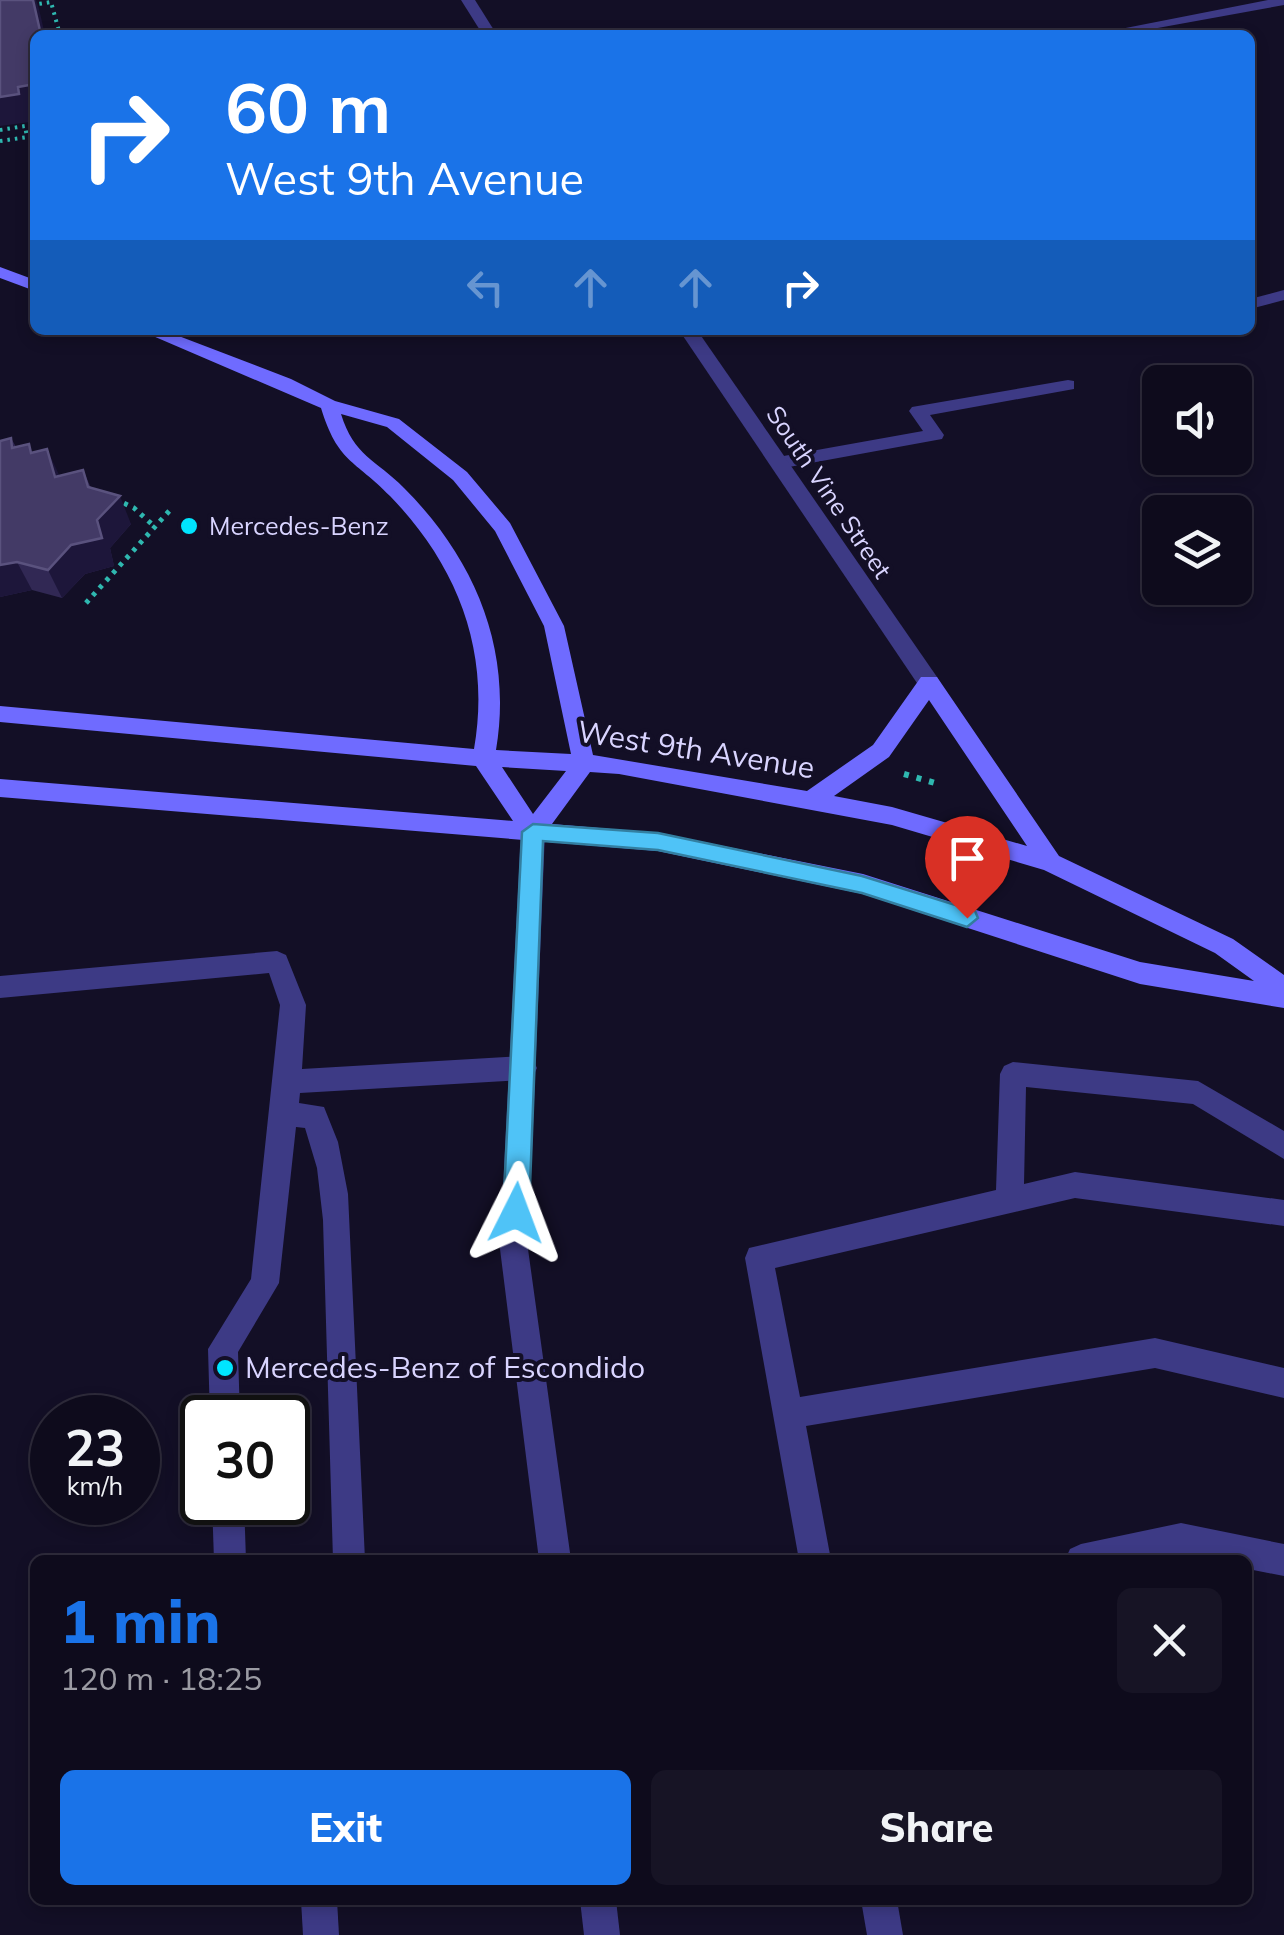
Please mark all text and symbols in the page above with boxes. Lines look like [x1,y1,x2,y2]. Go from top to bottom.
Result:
text: 60 m [225,63,391,151]
icon: right [60,70,190,200]
text: West 9th Avenue [225,150,584,206]
icon: left [458,260,513,315]
icon: ahead [563,260,618,315]
icon: ahead [668,260,723,315]
icon: right [773,260,828,315]
map controls [1142,365,1252,605]
button: sound [1142,365,1252,475]
street label: South Vine Street [760,400,899,584]
button: layers [1142,495,1252,605]
place label: Mercedes-Benz [209,510,389,541]
marker: Mercedes-Benz [178,515,200,537]
street label: West 9th Avenue [575,712,817,787]
pin [925,816,1010,919]
icon: arrive [940,831,995,886]
position arrow [464,1161,568,1265]
place label: Mercedes-Benz of Escondido [245,1348,645,1386]
marker: Mercedes-Benz of Escondido [214,1357,236,1379]
speed limit sign: 30 [180,1395,310,1525]
text: 23 [65,1416,125,1479]
text: km/h [67,1470,123,1501]
text: 1 min [60,1583,221,1658]
button: close [1117,1588,1222,1693]
text: 120 m · 18:25 [60,1658,262,1698]
button: Exit [60,1770,631,1885]
button: Share [651,1770,1222,1885]

